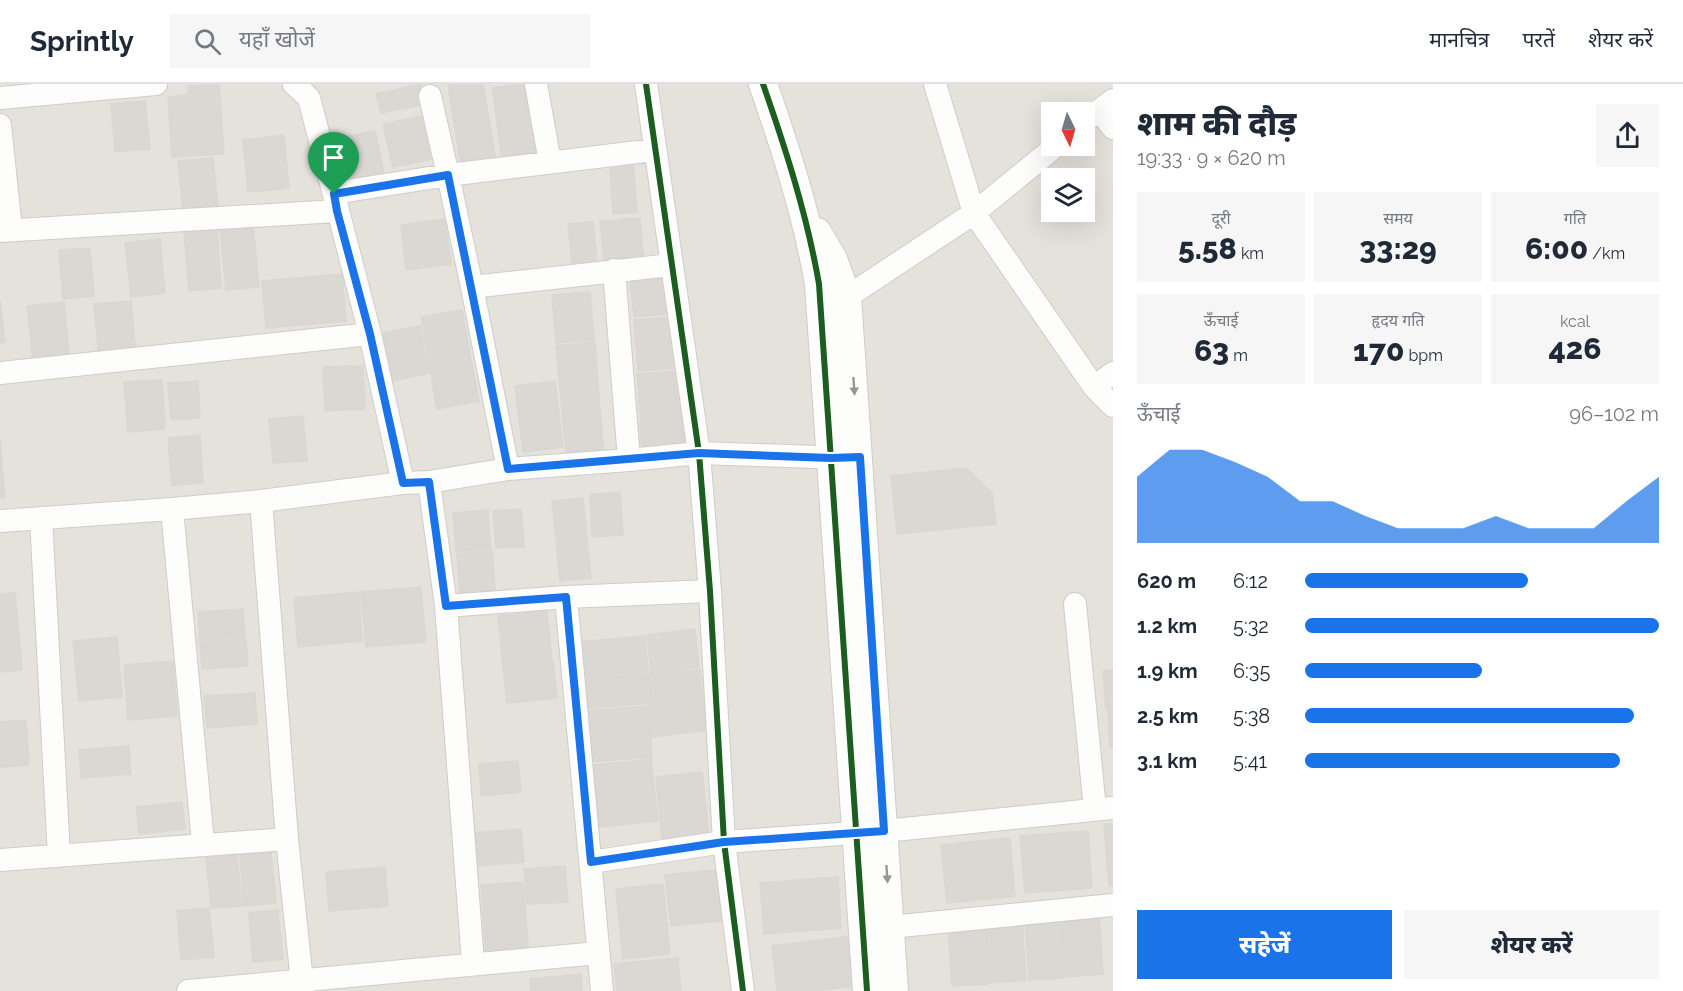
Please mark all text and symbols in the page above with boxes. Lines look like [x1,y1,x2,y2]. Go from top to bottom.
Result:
search box [170,14,590,68]
text: Sprintly [30,25,134,58]
icon: search [191,25,224,58]
text: यहाँ खोजें [239,26,315,52]
text: मानचित्र [1429,27,1489,52]
text: परतें [1522,27,1555,52]
text: शेयर करें [1588,27,1653,52]
north arrow [1041,102,1095,156]
map controls [1041,102,1095,222]
text: शाम की दौड़ [1137,104,1296,143]
button: share [1596,104,1659,167]
pin [308,132,359,194]
icon: arrive [317,141,350,174]
text: 19:33 · 9 × 620 m [1137,146,1286,170]
button: layers [1041,168,1095,222]
text: दूरी [1211,209,1231,228]
text: समय [1383,209,1413,228]
text: गति [1564,209,1586,228]
text: 5.58 [1178,231,1237,266]
text: 33:29 [1359,231,1437,266]
text: 6:00 [1525,231,1588,266]
text: km [1237,244,1264,263]
text: /km [1588,244,1625,263]
text: ऊँचाई [1204,311,1238,330]
text: हृदय गति [1372,311,1424,330]
text: kcal [1560,312,1590,331]
text: 426 [1549,331,1601,366]
text: 63 [1194,333,1229,368]
text: 170 [1353,333,1404,368]
text: m [1229,346,1248,365]
text: bpm [1404,346,1443,365]
one-way arrow [849,376,859,395]
text: ऊँचाई [1137,402,1180,426]
text: 96–102 m [1569,402,1659,426]
text: 620 m [1137,569,1196,593]
text: 6:12 [1233,569,1268,593]
text: 1.2 km [1137,614,1197,638]
text: 5:32 [1233,614,1269,638]
text: 1.9 km [1137,659,1198,683]
text: 6:35 [1233,659,1270,683]
text: 2.5 km [1137,704,1198,728]
text: 5:38 [1233,704,1270,728]
text: 3.1 km [1137,749,1197,773]
text: 5:41 [1233,749,1267,773]
one-way arrow [882,864,891,883]
button: सहेजें [1137,910,1392,979]
button: शेयर करें [1404,910,1659,979]

